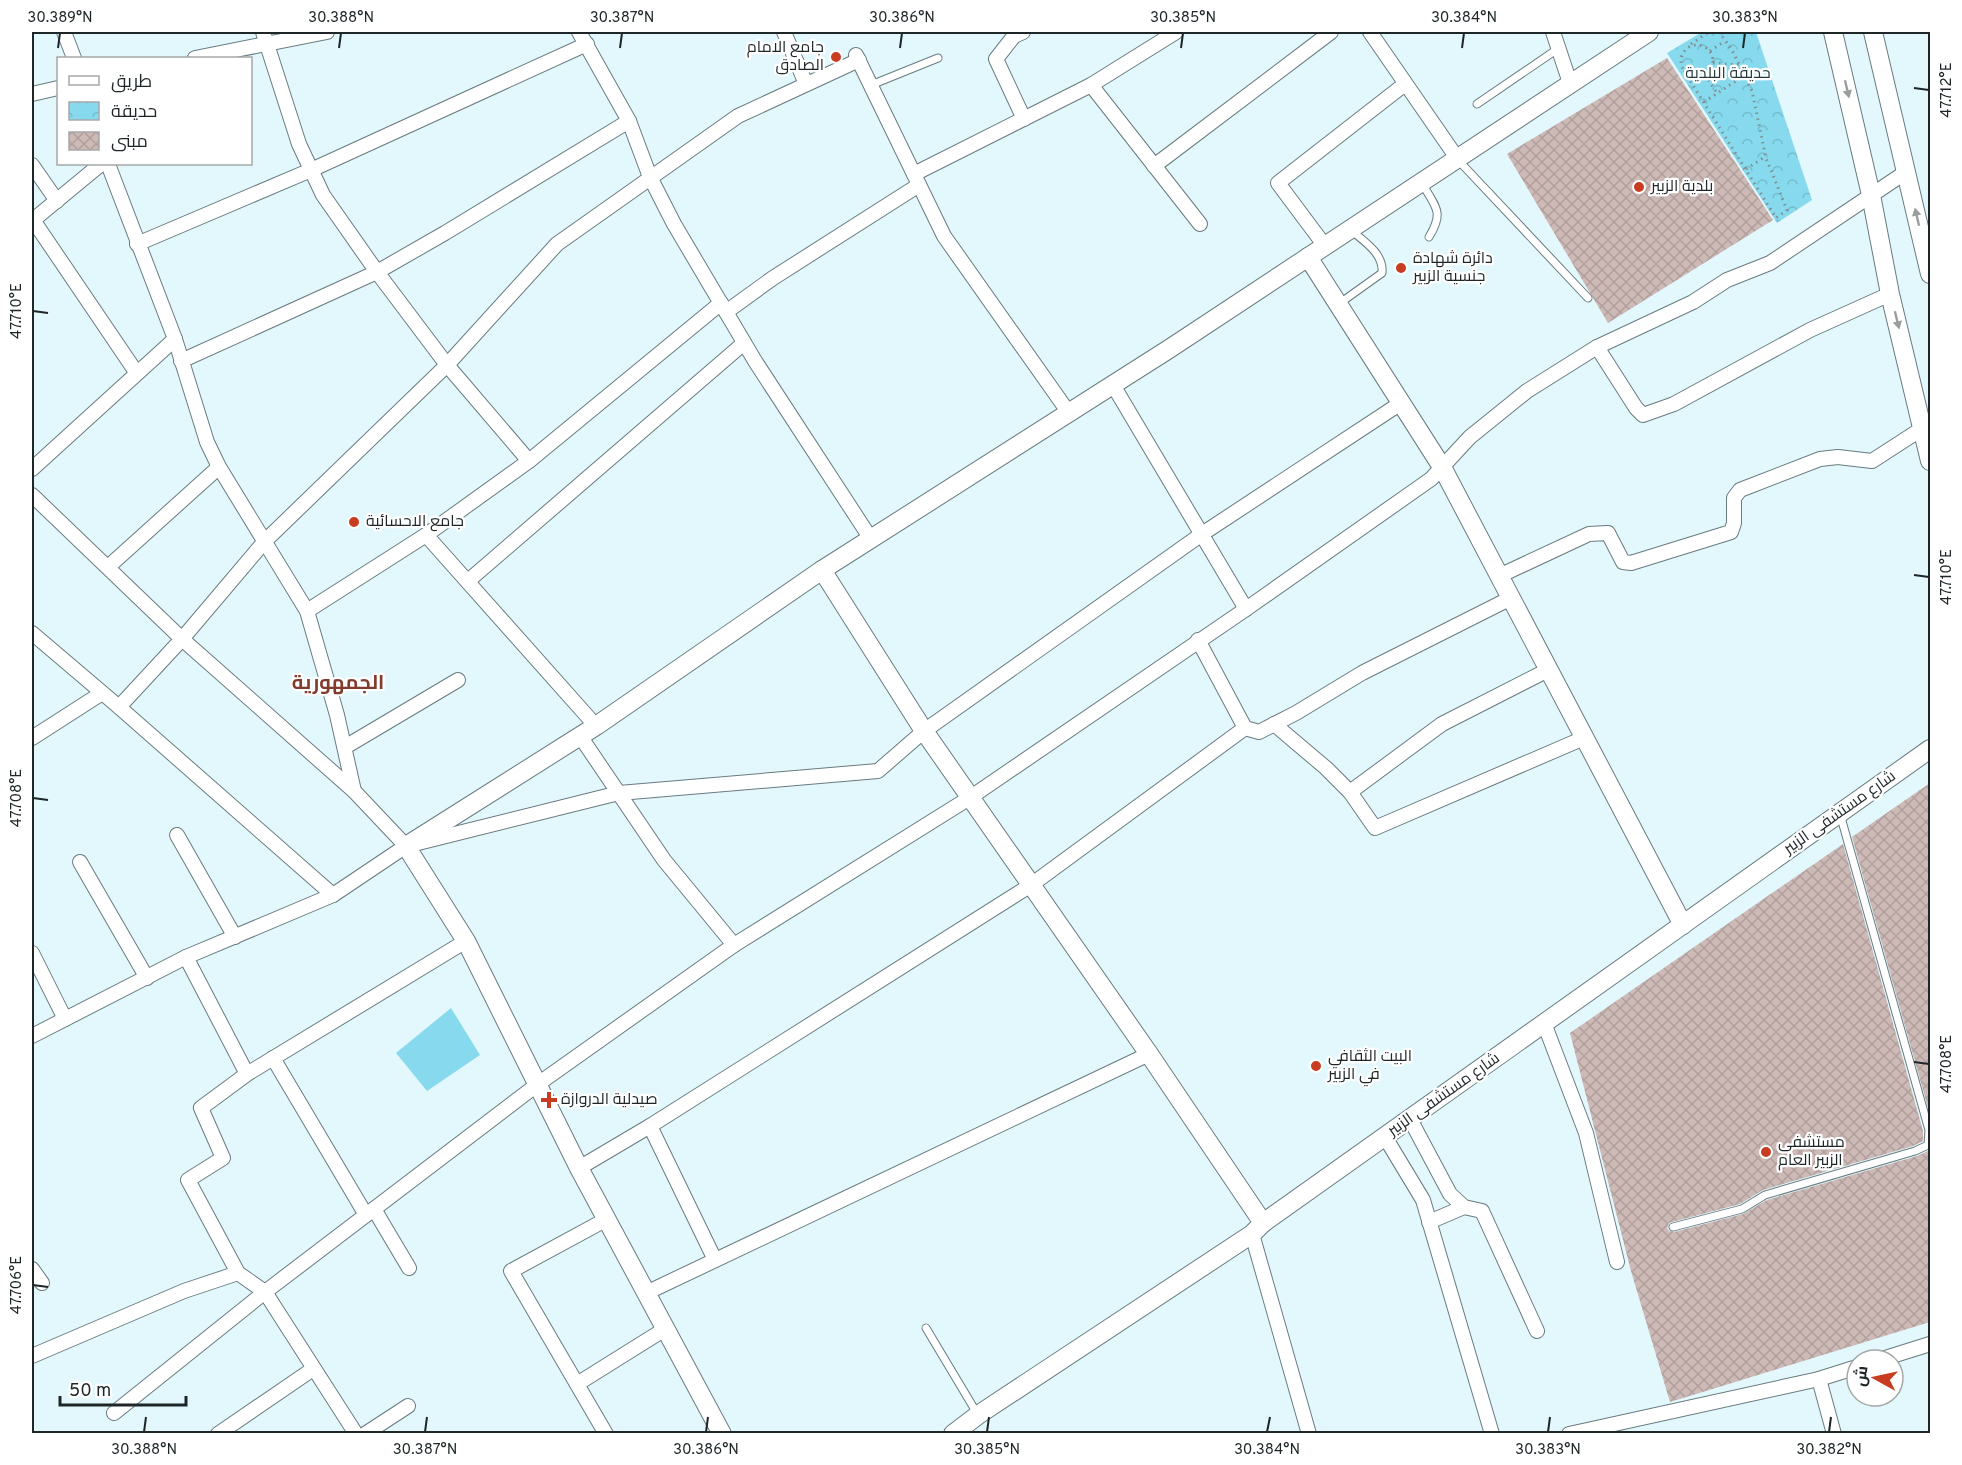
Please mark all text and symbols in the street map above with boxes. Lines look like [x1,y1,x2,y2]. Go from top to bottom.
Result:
text: 30.389°N [27,9,93,28]
text: 30.388°N [308,9,374,28]
text: 30.387°N [590,9,654,28]
text: 30.386°N [869,9,935,28]
text: 30.385°N [1150,9,1216,28]
text: 30.384°N [1431,9,1497,28]
text: 30.383°N [1712,9,1778,28]
place label: جامع الامام الصادق [747,38,824,76]
marker: جامع الامام الصادق [829,50,843,64]
legend [57,57,252,165]
text: 47.712°E [1938,62,1957,118]
park label: حديقة البلدية [1685,64,1771,84]
text: طريق [111,71,152,94]
one-way arrow [1842,79,1852,98]
text: حديقة [111,101,157,124]
text: مبنى [111,131,148,154]
place label: بلدية الزبير [1650,177,1713,197]
marker: بلدية الزبير [1632,180,1646,194]
one-way arrow [1912,208,1922,226]
place label: دائرة شهادة جنسية الزبير [1412,249,1493,287]
marker: دائرة شهادة جنسية الزبير [1394,261,1408,275]
text: 47.710°E [8,283,27,339]
one-way arrow [1892,311,1902,329]
place label: جامع الاحسائية [366,512,464,532]
marker: جامع الاحسائية [347,515,361,529]
text: 47.710°E [1938,549,1957,605]
district label: الجمهورية [292,671,384,697]
street label: شارع مستشفى الزبير [1779,767,1900,860]
text: 47.708°E [8,769,27,827]
text: 47.708°E [1938,1035,1957,1093]
place label: البيت الثقافي في الزبير [1327,1047,1412,1087]
street label: شارع مستشفى الزبير [1383,1049,1504,1142]
marker: البيت الثقافي في الزبير [1309,1059,1323,1073]
place label: صيدلية الدروازة [561,1090,658,1110]
marker: صيدلية الدروازة [542,1093,556,1107]
place label: مستشفى الزبير العام [1778,1133,1845,1171]
marker: مستشفى الزبير العام [1759,1145,1773,1159]
text: 47.706°E [8,1256,27,1314]
north arrow [1845,1348,1905,1408]
text: ش [1851,1365,1873,1388]
scale bar [60,1369,186,1407]
text: 50 m [69,1380,111,1403]
text: 30.388°N [111,1441,177,1460]
text: 30.387°N [393,1441,457,1460]
text: 30.386°N [673,1441,739,1460]
text: 30.385°N [954,1441,1020,1460]
text: 30.384°N [1234,1441,1300,1460]
text: 30.383°N [1515,1441,1581,1460]
text: 30.382°N [1796,1441,1862,1460]

